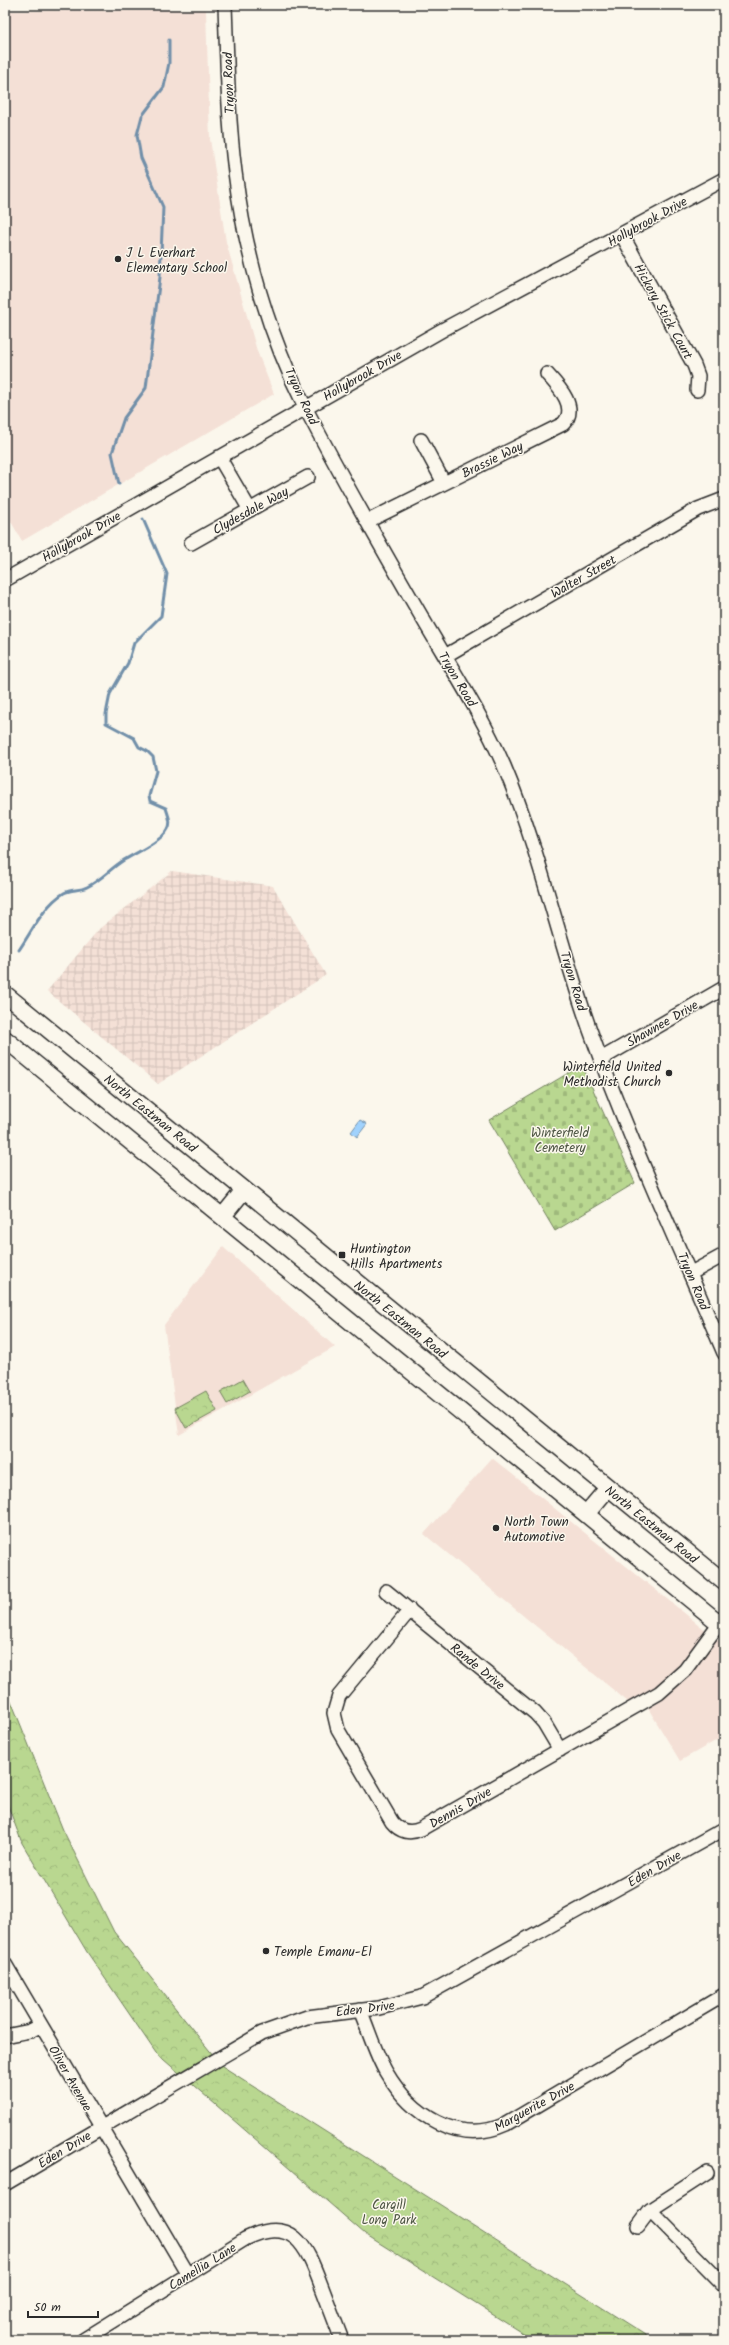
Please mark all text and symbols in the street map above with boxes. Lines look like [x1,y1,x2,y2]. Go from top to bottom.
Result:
street label: Tryon Road [218,51,241,114]
street label: Hollybrook Drive [604,192,692,253]
place label: J L Everhart Elementary School [126,243,227,279]
marker: J L Everhart Elementary School [113,254,123,264]
street label: Hickory Stick Court [628,260,698,364]
street label: Hollybrook Drive [319,345,406,407]
street label: Tryon Road [278,364,323,429]
street label: Brassie Way [458,436,528,484]
street label: Clydesdale Way [209,481,293,541]
street label: Hollybrook Drive [38,506,125,568]
street label: Walter Street [547,550,621,605]
street label: Tryon Road [432,648,482,712]
street label: Tryon Road [554,949,592,1014]
street label: Shawnee Drive [623,995,703,1053]
place label: Winterfield United Methodist Church [563,1057,662,1093]
marker: Winterfield United Methodist Church [664,1068,674,1078]
street label: North Eastman Road [99,1070,202,1159]
park label: Winterfield Cemetery [531,1123,589,1159]
place label: Huntington Hills Apartments [350,1239,443,1275]
street label: Tryon Road [671,1249,714,1314]
marker: Huntington Hills Apartments [337,1250,347,1260]
street label: North Eastman Road [349,1276,452,1365]
street label: North Eastman Road [600,1481,703,1570]
place label: North Town Automotive [504,1512,569,1548]
marker: North Town Automotive [491,1523,501,1533]
street label: Rande Drive [445,1638,509,1696]
street label: Dennis Drive [426,1782,496,1835]
street label: Eden Drive [624,1845,686,1893]
place label: Temple Emanu-El [274,1942,372,1963]
marker: Temple Emanu-El [261,1946,271,1956]
street label: Eden Drive [335,1995,396,2024]
street label: Oliver Avenue [42,2042,97,2116]
street label: Marguerite Drive [490,2076,579,2138]
street label: Eden Drive [34,2126,96,2175]
park label: Cargill Long Park [362,2195,417,2231]
street label: Camellia Lane [165,2238,241,2297]
scale bar [28,2293,98,2319]
text: 50 m [34,2298,61,2317]

